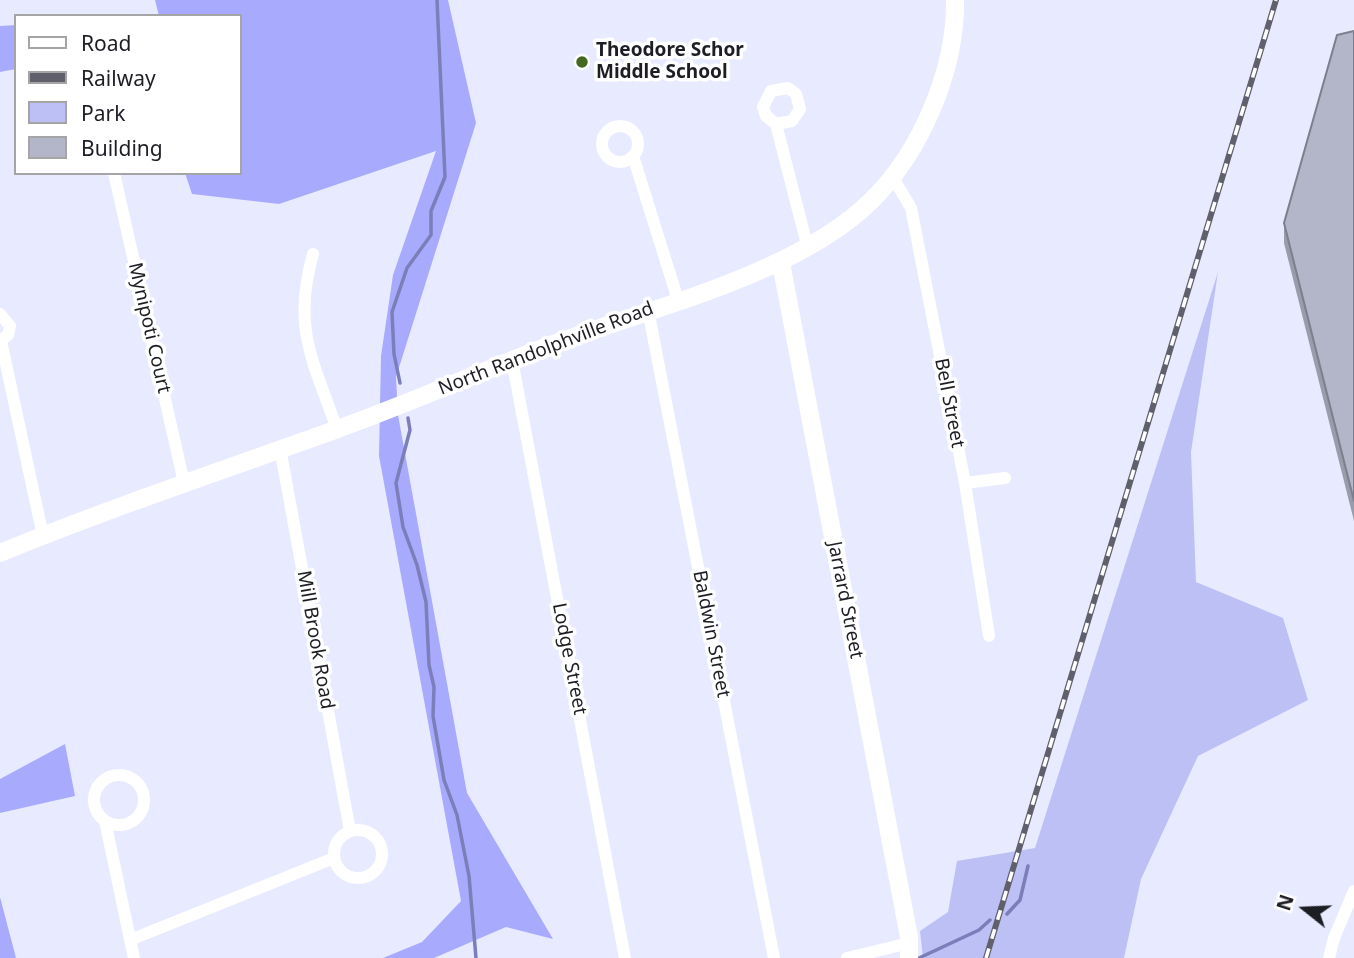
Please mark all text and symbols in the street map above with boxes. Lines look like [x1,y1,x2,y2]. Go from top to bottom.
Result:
legend [14,14,242,175]
text: Road [81,29,131,57]
place label: Theodore Schor Middle School [596,40,744,84]
marker: Theodore Schor Middle School [574,54,590,70]
text: Railway [81,64,156,92]
text: Park [81,99,125,127]
text: Building [81,134,163,162]
street label: Mynipoti Court [123,260,175,396]
street label: North Randolphville Road [435,297,657,401]
street label: Bell Street [929,356,969,450]
street label: Jarrard Street [822,539,868,661]
street label: Baldwin Street [687,568,735,700]
street label: Mill Brook Road [292,569,338,711]
street label: Lodge Street [547,601,591,717]
north arrow [1270,874,1340,944]
text: N [1270,891,1300,914]

